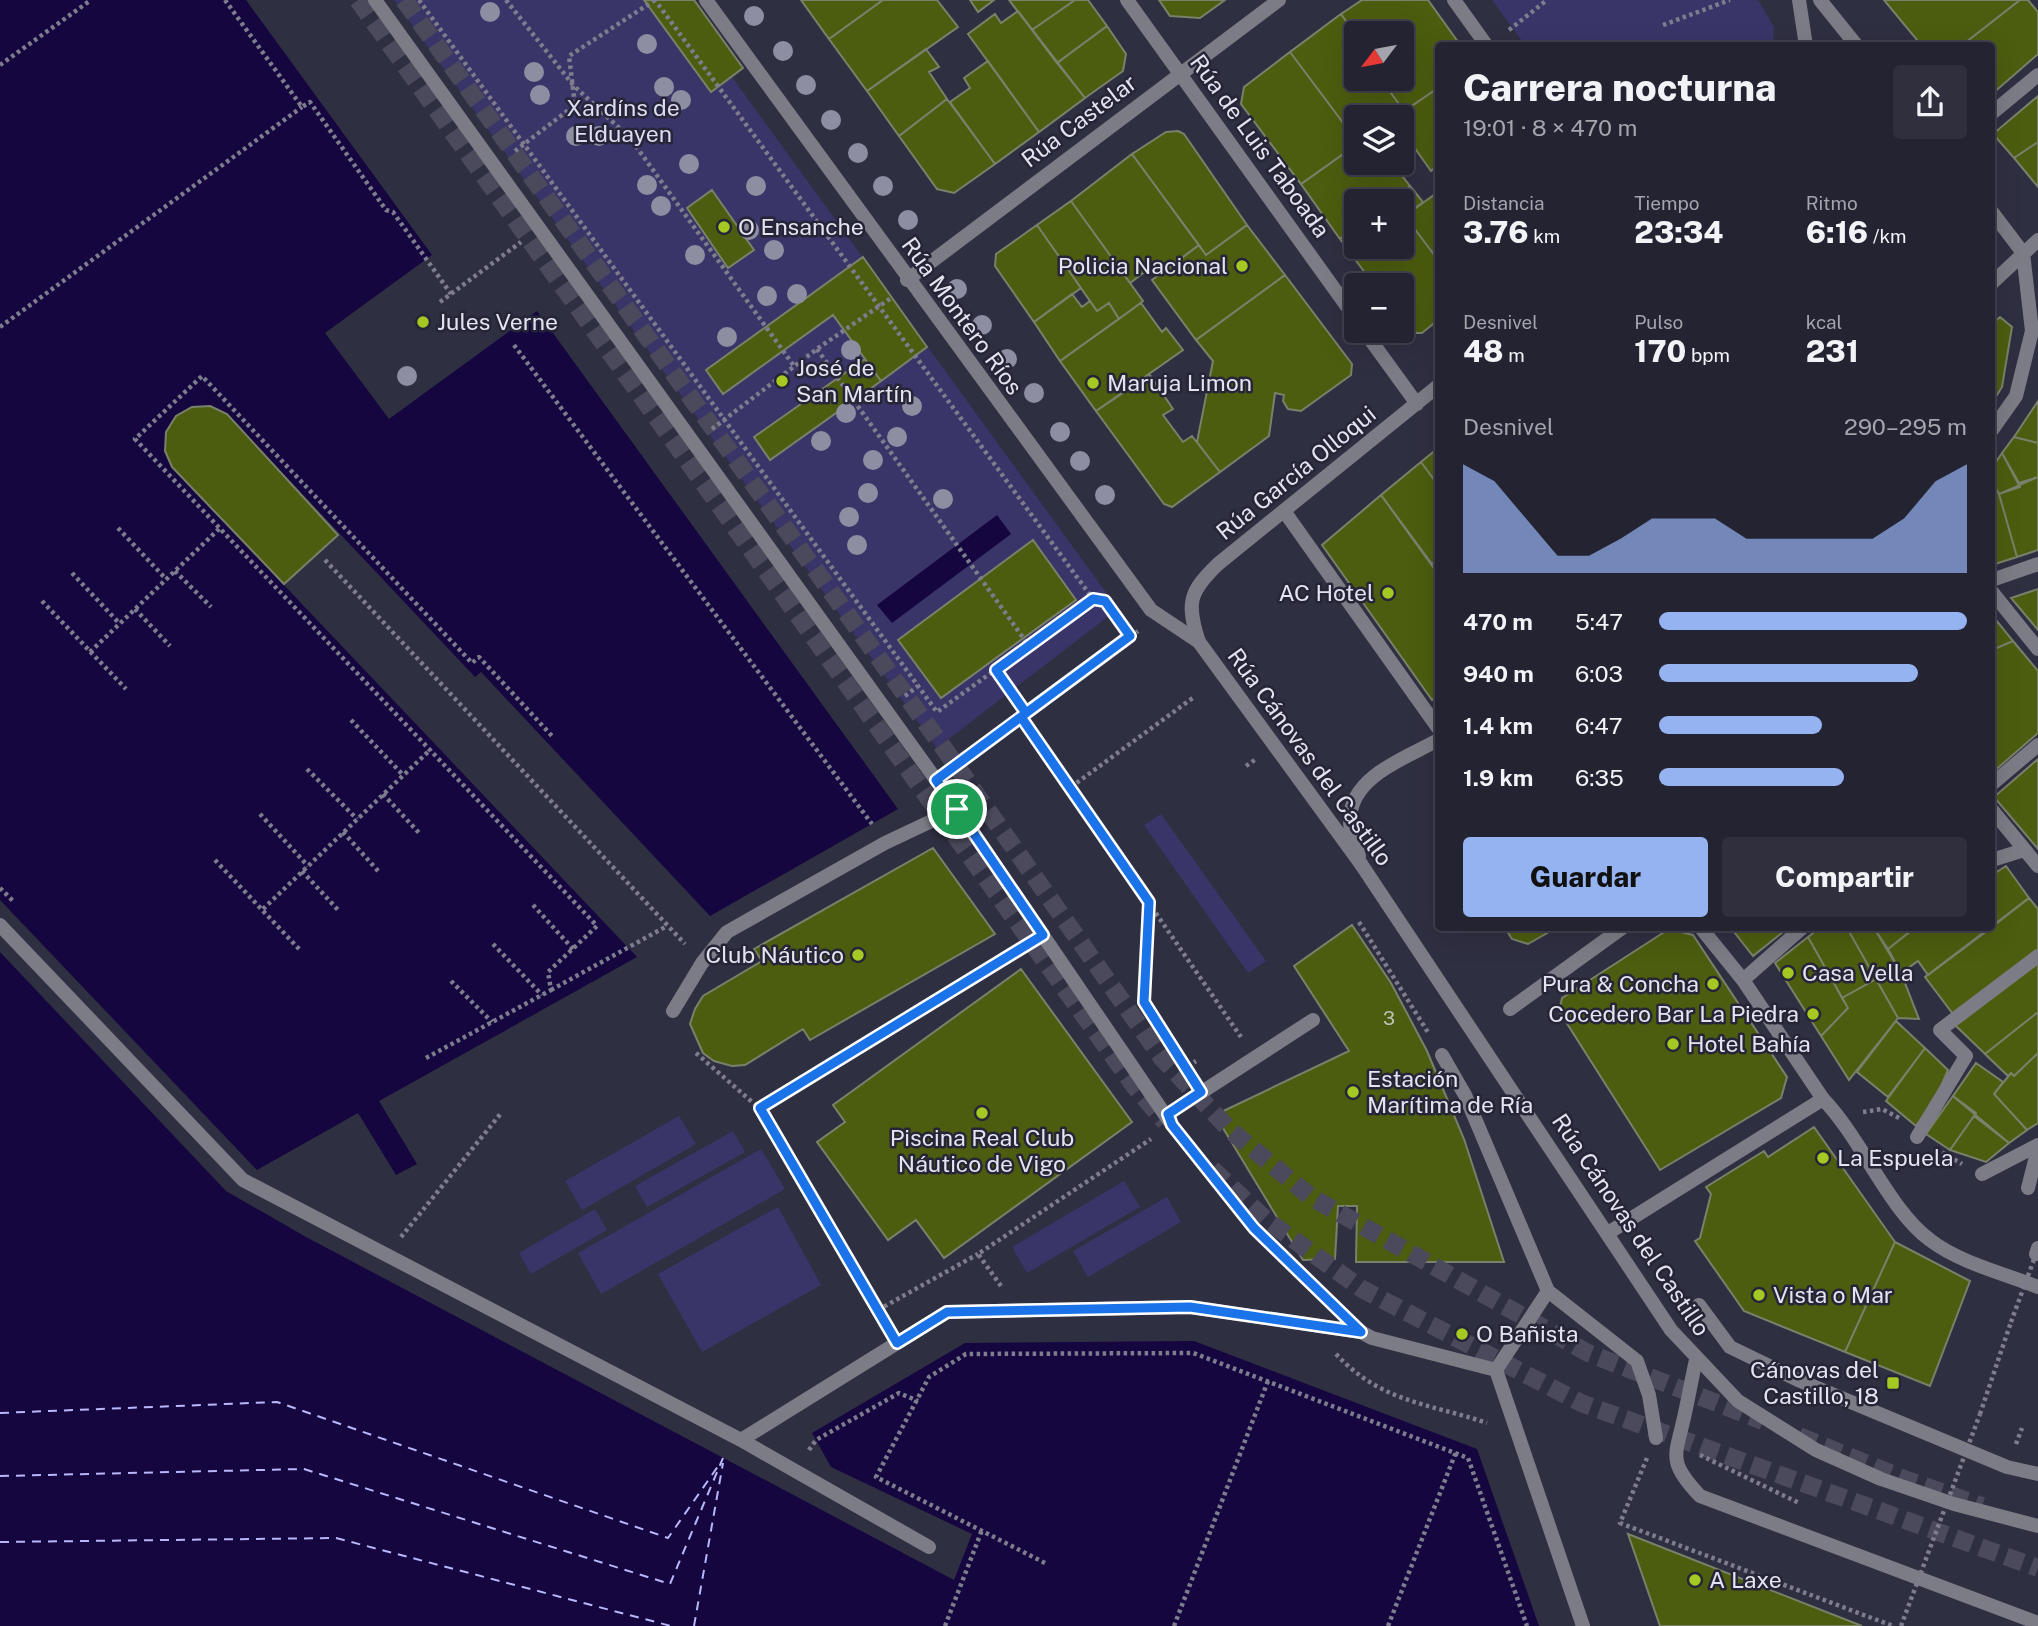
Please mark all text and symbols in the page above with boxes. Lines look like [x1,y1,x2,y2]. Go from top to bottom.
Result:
north arrow [1344,21,1414,91]
map controls [1344,21,1414,343]
street label: Rúa de Luis Taboada [1185,49,1336,242]
text: Carrera nocturna [1463,65,1777,110]
button: share [1893,65,1967,139]
street label: Rúa Castelar [1016,69,1142,173]
park label: Xardíns de Elduayen [566,94,680,147]
button: layers [1344,105,1414,175]
text: 19:01 · 8 × 470 m [1463,114,1638,141]
button: + [1344,189,1414,259]
text: Distancia [1463,192,1545,214]
text: Tiempo [1634,192,1700,214]
text: Ritmo [1806,192,1858,214]
place label: O Ensanche [738,213,864,240]
text: 3.76 [1463,214,1529,250]
text: 23:34 [1634,214,1723,250]
text: 6:16 [1806,214,1868,250]
marker: O Ensanche [716,219,732,235]
text: km [1529,225,1560,247]
text: /km [1868,225,1907,247]
street label: Rúa Montero Ríos [896,232,1028,399]
place label: Policia Nacional [1058,252,1228,279]
marker: Policia Nacional [1234,258,1250,274]
button: − [1344,273,1414,343]
place label: Jules Verne [437,308,558,335]
text: Desnivel [1463,311,1538,333]
text: Pulso [1634,311,1683,333]
text: kcal [1806,311,1842,333]
marker: Jules Verne [415,314,431,330]
text: 48 [1463,333,1504,369]
text: 170 [1634,333,1686,369]
text: 231 [1806,333,1859,369]
text: m [1504,344,1525,366]
text: bpm [1686,344,1730,366]
place label: José de San Martín [796,354,913,407]
place label: Maruja Limon [1107,369,1252,396]
marker: José de San Martín [774,373,790,389]
marker: Maruja Limon [1085,375,1101,391]
street label: Rúa García Olloqui [1211,400,1381,545]
text: Desnivel [1463,413,1554,440]
text: 290–295 m [1844,413,1967,440]
place label: AC Hotel [1278,579,1374,606]
marker: AC Hotel [1380,585,1396,601]
text: 470 m [1463,608,1533,635]
text: 5:47 [1575,608,1623,635]
street label: Rúa Cánovas del Castillo [1222,643,1398,871]
text: 940 m [1463,660,1534,687]
text: 6:03 [1575,660,1623,687]
text: 1.4 km [1463,712,1533,739]
text: 6:47 [1575,712,1623,739]
text: 1.9 km [1463,764,1533,791]
text: 6:35 [1575,764,1624,791]
pin [927,779,987,839]
icon: arrive [938,790,976,828]
button: Guardar [1463,837,1708,917]
button: Compartir [1722,837,1967,917]
place label: Club Náutico [706,941,844,968]
marker: Club Náutico [850,947,866,963]
place label: Casa Vella [1802,959,1913,986]
marker: Casa Vella [1780,965,1796,981]
place label: Pura & Concha [1542,970,1699,997]
marker: Pura & Concha [1705,976,1721,992]
place label: Cocedero Bar La Piedra [1548,1000,1799,1027]
marker: Cocedero Bar La Piedra [1805,1006,1821,1022]
house number: 3 [1383,1007,1395,1029]
place label: Hotel Bahía [1687,1030,1811,1057]
marker: Hotel Bahía [1665,1036,1681,1052]
place label: Estación Marítima de Ría [1367,1065,1533,1118]
marker: Estación Marítima de Ría [1345,1084,1361,1100]
marker: Piscina Real Club Náutico de Vigo [974,1105,990,1121]
street label: Rúa Cánovas del Castillo [1547,1109,1716,1341]
place label: Piscina Real Club Náutico de Vigo [890,1124,1074,1177]
place label: La Espuela [1837,1144,1954,1171]
marker: La Espuela [1815,1150,1831,1166]
place label: Vista o Mar [1773,1281,1893,1308]
marker: Vista o Mar [1751,1287,1767,1303]
place label: O Bañista [1476,1320,1579,1347]
marker: O Bañista [1454,1326,1470,1342]
place label: Cánovas del Castillo, 18 [1750,1356,1879,1409]
marker: Cánovas del Castillo, 18 [1885,1375,1901,1391]
place label: A Laxe [1709,1566,1782,1593]
marker: A Laxe [1687,1572,1703,1588]

